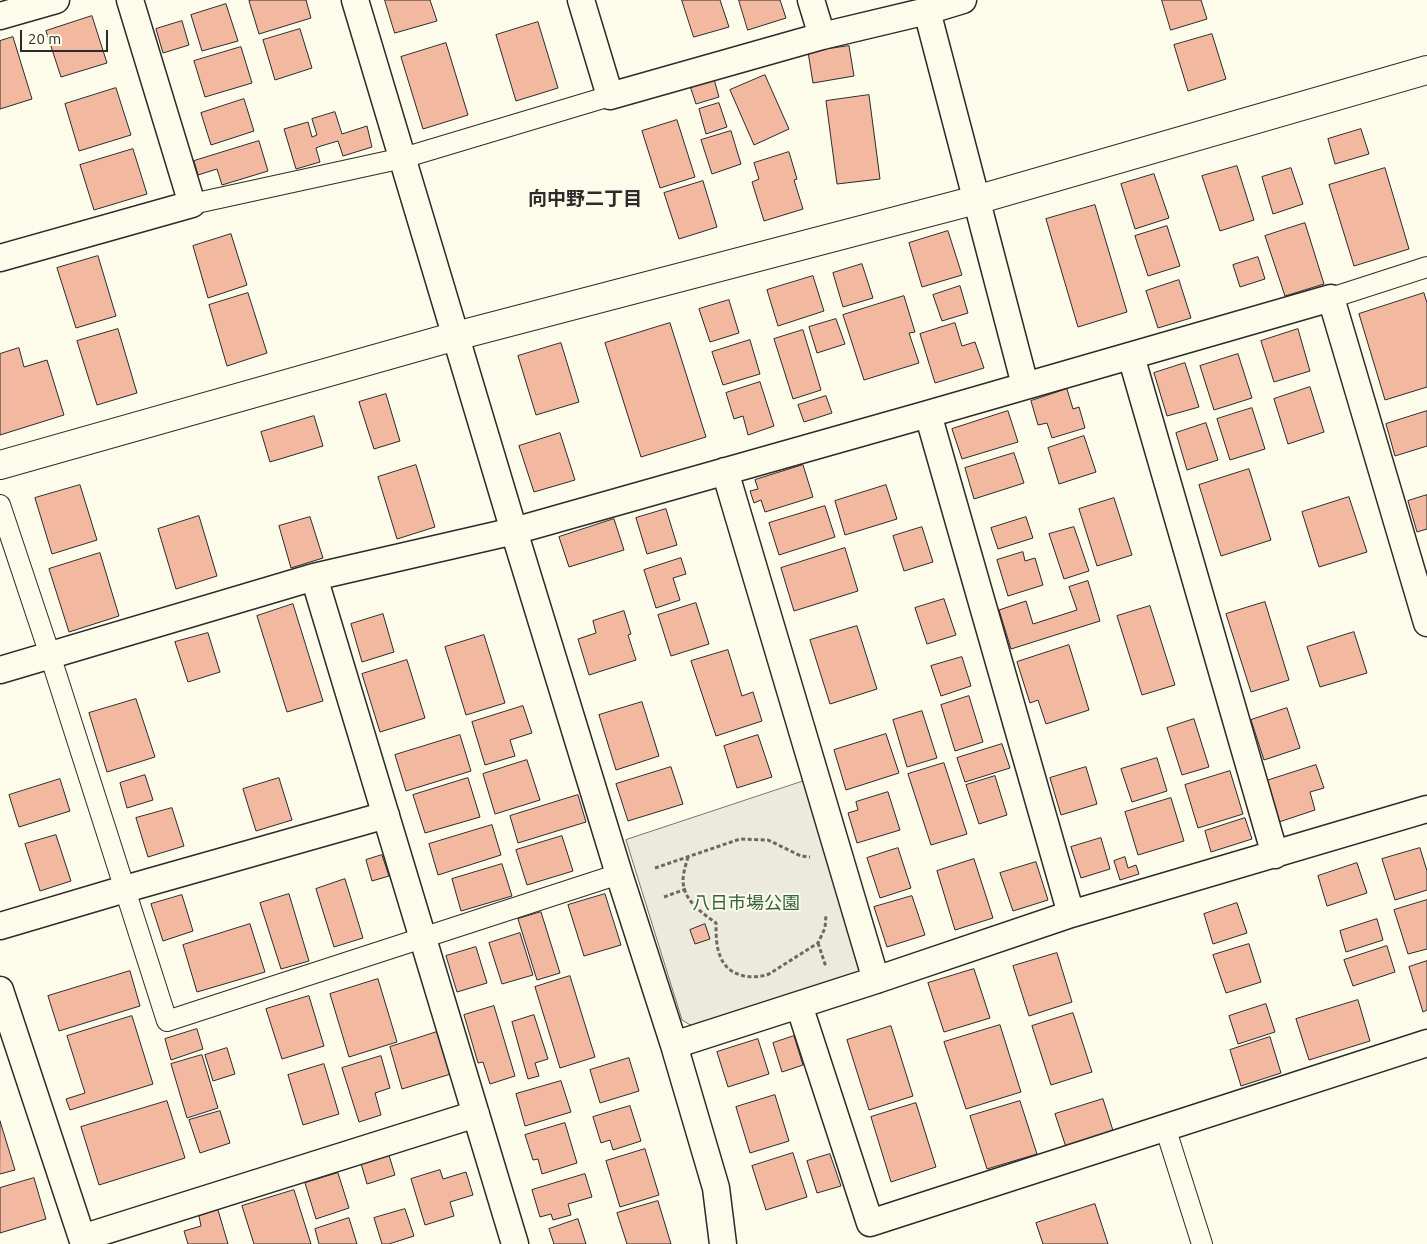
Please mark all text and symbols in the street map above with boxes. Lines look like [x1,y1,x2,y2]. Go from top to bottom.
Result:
scale bar [22,20,110,52]
text: 20 m [28,30,61,47]
district label: 向中野二丁目 [528,188,642,210]
park label: 八日市場公園 [692,892,800,914]

